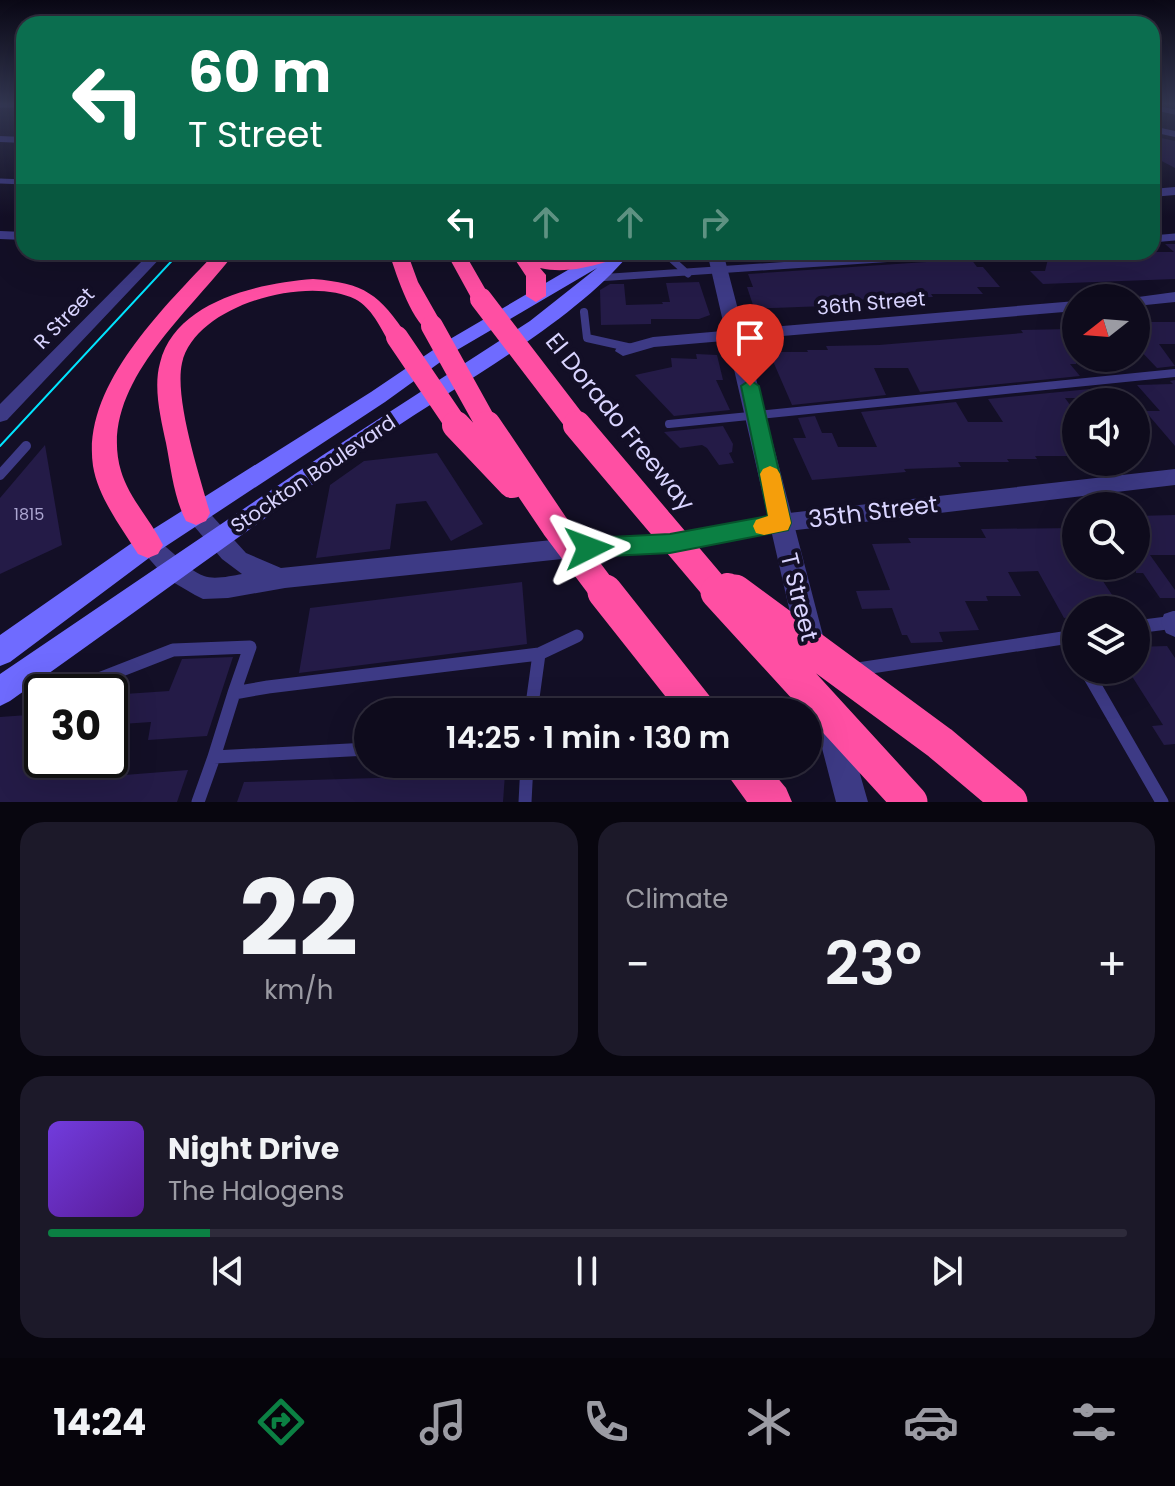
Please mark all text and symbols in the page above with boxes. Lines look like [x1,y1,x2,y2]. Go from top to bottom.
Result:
text: 60 m [188,33,331,112]
icon: left [56,48,160,152]
text: T Street [188,109,323,160]
icon: left [440,200,484,244]
icon: ahead [524,200,568,244]
icon: ahead [608,200,652,244]
icon: right [692,200,736,244]
street label: R Street [28,281,100,355]
street label: 36th Street [816,284,926,322]
north arrow [1062,284,1150,372]
map controls [1062,284,1150,684]
pin [716,304,784,386]
icon: arrive [728,316,772,360]
street label: El Dorado Freeway [538,326,703,518]
button: sound [1062,388,1150,476]
street label: Stockton Boulevard [225,408,401,540]
street label: 35th Street [806,487,939,536]
button: search [1062,492,1150,580]
house number: 1815 [14,503,44,526]
position arrow [547,506,631,590]
street label: T Street [773,549,826,644]
button: layers [1062,596,1150,684]
speed limit sign: 30 [24,674,128,778]
text: 14:25 · 1 min · 130 m [446,716,730,759]
text: 22 [239,846,358,991]
text: Climate [626,881,728,917]
text: 23° [825,922,922,1006]
text: − [626,934,650,995]
text: + [1097,934,1127,995]
text: km/h [264,972,333,1008]
text: Night Drive [168,1127,339,1170]
text: The Halogens [168,1173,344,1209]
icon: previous [206,1249,250,1293]
icon: pause [565,1249,609,1293]
icon: next [925,1249,969,1293]
icon: directions [253,1394,309,1450]
icon: music [415,1394,471,1450]
icon: phone [578,1394,634,1450]
icon: climate [741,1394,797,1450]
icon: car [903,1394,959,1450]
icon: filters [1066,1394,1122,1450]
text: 14:24 [53,1397,146,1448]

